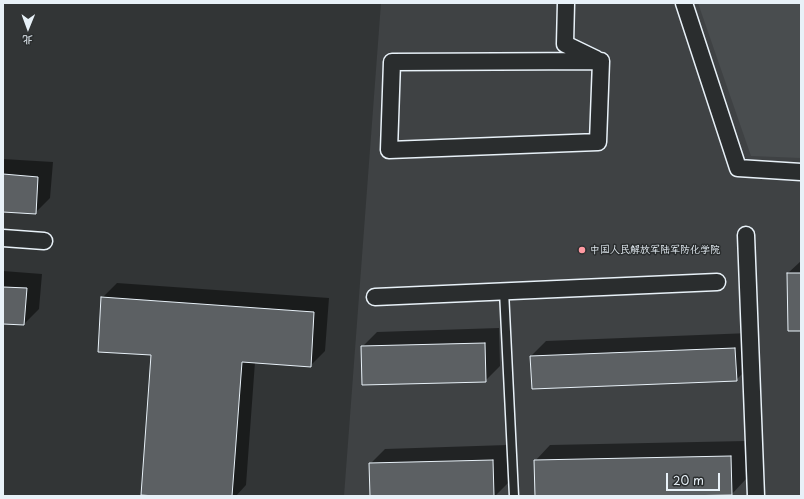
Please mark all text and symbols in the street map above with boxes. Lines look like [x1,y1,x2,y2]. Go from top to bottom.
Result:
north arrow [8,8,48,48]
text: 北 [22,32,33,49]
place label: 中国人民解放军陆军防化学院 [590,244,720,256]
marker: 中国人民解放军陆军防化学院 [577,245,587,255]
scale bar [668,465,722,491]
text: 20 m [673,471,704,489]

